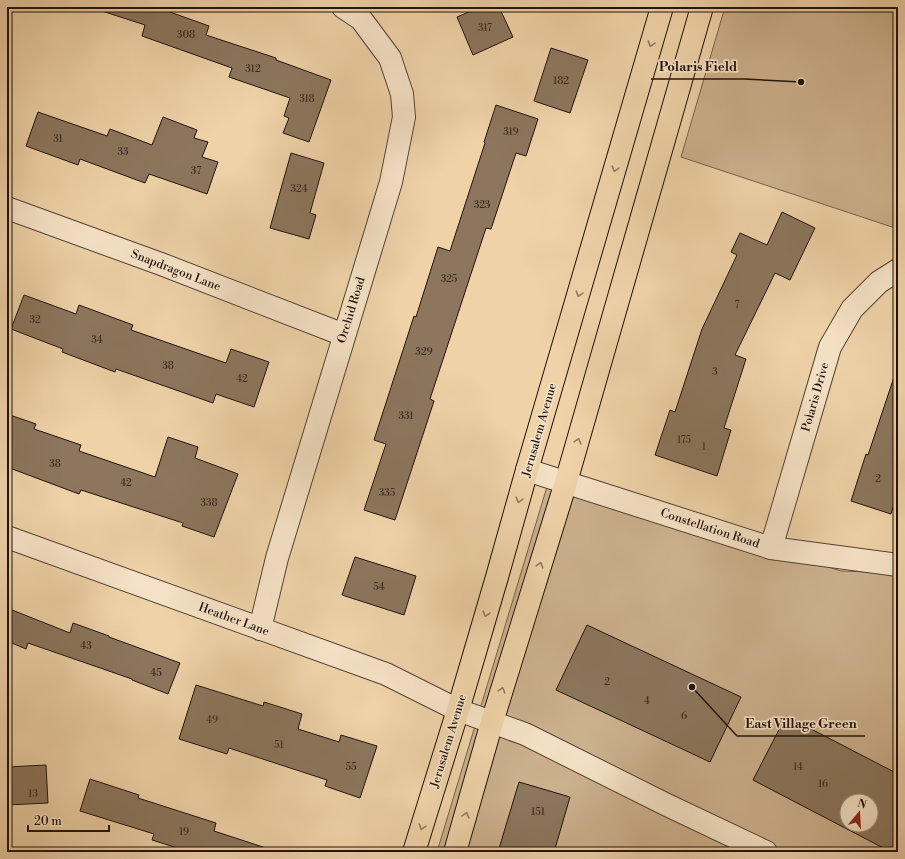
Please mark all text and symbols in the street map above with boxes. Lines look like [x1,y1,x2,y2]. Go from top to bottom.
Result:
house number: 317 [478,22,492,34]
house number: 308 [177,29,195,41]
one-way arrow [647,41,656,48]
callout: Polaris Field [651,54,745,79]
text: Polaris Field [659,59,737,75]
house number: 312 [245,63,261,75]
house number: 182 [553,75,569,87]
house number: 318 [299,93,315,105]
house number: 319 [503,126,519,138]
house number: 31 [53,133,63,145]
house number: 33 [117,146,129,158]
house number: 37 [191,165,201,177]
one-way arrow [611,166,620,173]
house number: 324 [290,183,308,195]
house number: 323 [474,199,491,211]
street label: Snapdragon Lane [129,246,223,294]
house number: 325 [441,273,458,285]
street label: Orchid Road [334,275,369,345]
one-way arrow [575,290,584,297]
house number: 7 [734,299,740,311]
house number: 32 [29,314,41,326]
house number: 34 [91,334,103,346]
house number: 329 [415,346,433,358]
house number: 38 [162,360,174,372]
street label: Polaris Drive [798,361,833,434]
house number: 3 [712,366,718,378]
house number: 42 [236,373,248,385]
street label: Jerusalem Avenue [519,381,560,480]
house number: 331 [398,410,414,422]
house number: 175 [677,434,692,446]
one-way arrow [573,438,582,445]
house number: 1 [702,441,707,453]
house number: 38 [49,458,61,470]
house number: 2 [875,473,881,485]
house number: 42 [120,477,132,489]
house number: 335 [379,487,396,499]
one-way arrow [515,496,524,503]
house number: 338 [200,497,218,509]
street label: Constellation Road [658,505,761,552]
one-way arrow [535,562,544,569]
house number: 54 [373,581,385,593]
street label: Heather Lane [196,600,271,639]
one-way arrow [482,610,491,617]
house number: 43 [80,640,92,652]
house number: 45 [150,667,162,679]
house number: 2 [604,676,610,688]
one-way arrow [497,686,506,693]
street label: Jerusalem Avenue [427,693,470,791]
house number: 4 [644,695,650,707]
house number: 6 [681,710,687,722]
callout: East Village Green [737,711,865,736]
house number: 49 [206,714,218,726]
text: East Village Green [745,716,857,732]
house number: 51 [274,739,285,751]
house number: 55 [345,761,357,773]
house number: 14 [793,761,803,773]
house number: 16 [818,778,828,790]
house number: 13 [28,788,38,800]
north arrow [839,793,879,833]
text: N [855,796,868,813]
house number: 151 [531,806,546,818]
scale bar [28,807,109,833]
one-way arrow [461,811,470,818]
text: 20 m [34,814,62,829]
one-way arrow [418,824,427,831]
house number: 19 [179,826,189,838]

